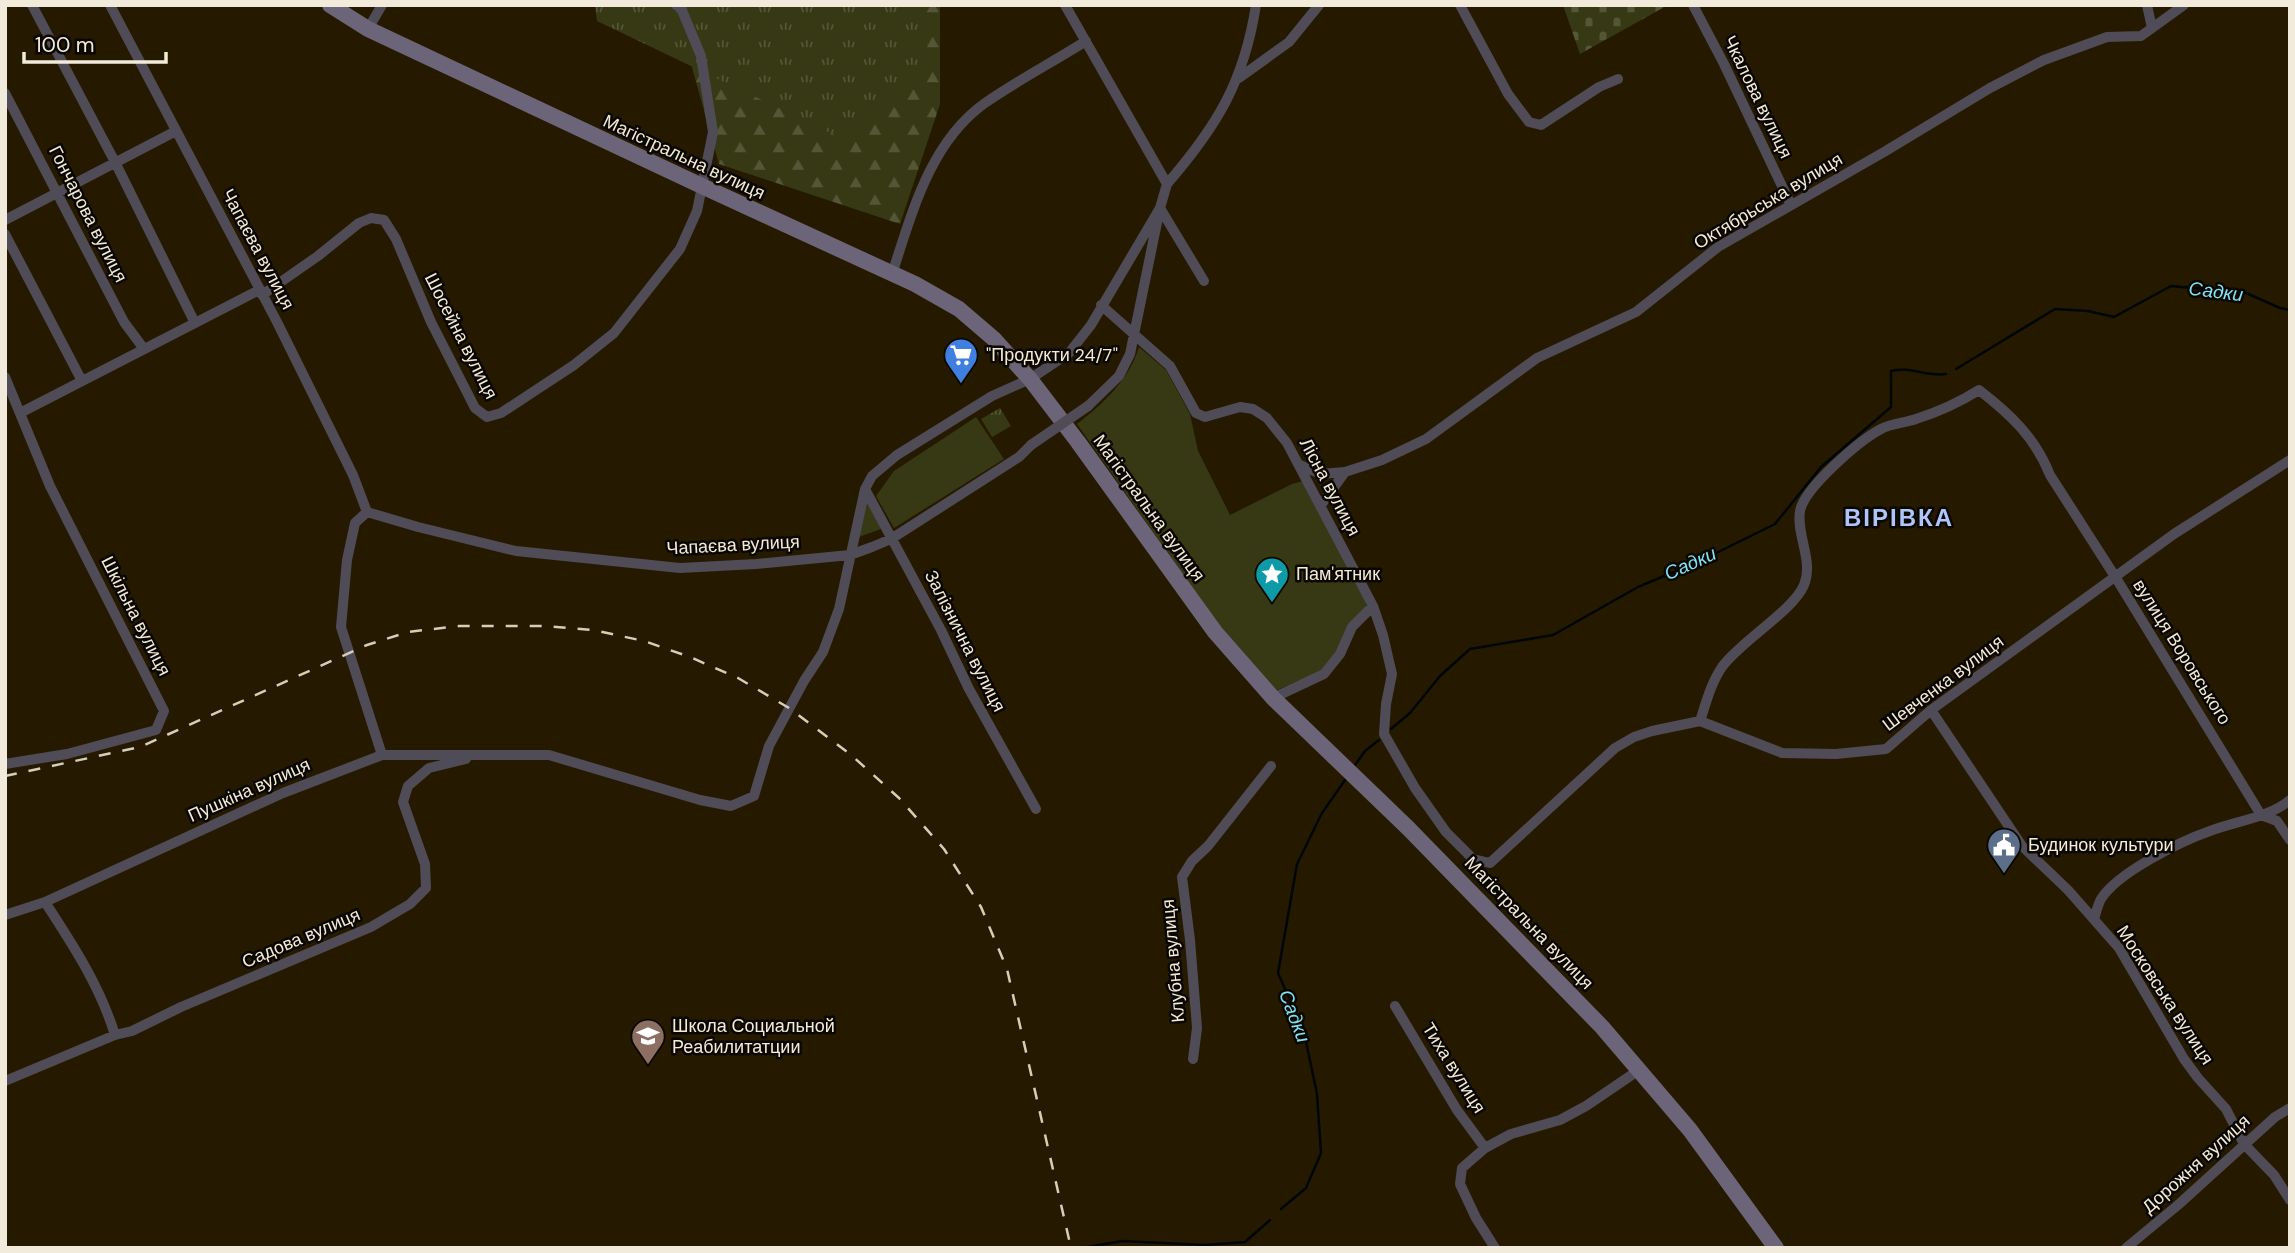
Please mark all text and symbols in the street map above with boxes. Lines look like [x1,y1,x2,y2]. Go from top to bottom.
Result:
scale bar [24,21,166,65]
text: 100 m [35,31,95,59]
street label: Чкалова вулиця [1718,32,1798,162]
street label: Магістральна вулиця [599,109,769,205]
street label: Гончарова вулиця [43,142,133,286]
street label: Октябрьська вулиця [1689,147,1847,255]
street label: Чапаєва вулиця [216,184,300,314]
street label: Шосейна вулиця [419,269,503,403]
water label: Садки [2187,276,2245,307]
supermarket icon: "Продукти 24/7" [942,336,980,385]
place label: "Продукти 24/7" [986,343,1118,367]
street label: Магістральна вулиця [1088,430,1210,586]
street label: Лісна вулиця [1294,434,1366,540]
district label: ВІРІВКА [1844,502,1954,533]
street label: Чапаєва вулиця [666,530,800,560]
water label: Садки [1660,541,1721,586]
street label: Шкільна вулиця [95,552,177,680]
place icon: Пам'ятник [1253,555,1291,604]
place label: Пам'ятник [1296,562,1380,586]
street label: Залізнична вулиця [919,566,1011,716]
street label: вулиця Воровського [2128,575,2236,729]
street label: Шевченка вулиця [1877,629,2009,737]
street label: Пушкіна вулиця [184,752,314,828]
public building icon: Будинок культури [1985,826,2023,875]
place label: Будинок культури [2028,833,2173,857]
street label: Магістральна вулиця [1459,851,1599,995]
street label: Клубна вулиця [1156,898,1190,1024]
street label: Садова вулиця [238,902,364,974]
street label: Московська вулиця [2111,921,2219,1069]
water label: Садки [1273,986,1316,1047]
place label: Школа Социальной Реабилитатции [672,1014,835,1059]
school or university icon: Школа Социальной Реабилитатции [629,1017,667,1066]
street label: Тиха вулиця [1417,1018,1491,1118]
street label: Дорожня вулиця [2137,1109,2255,1219]

